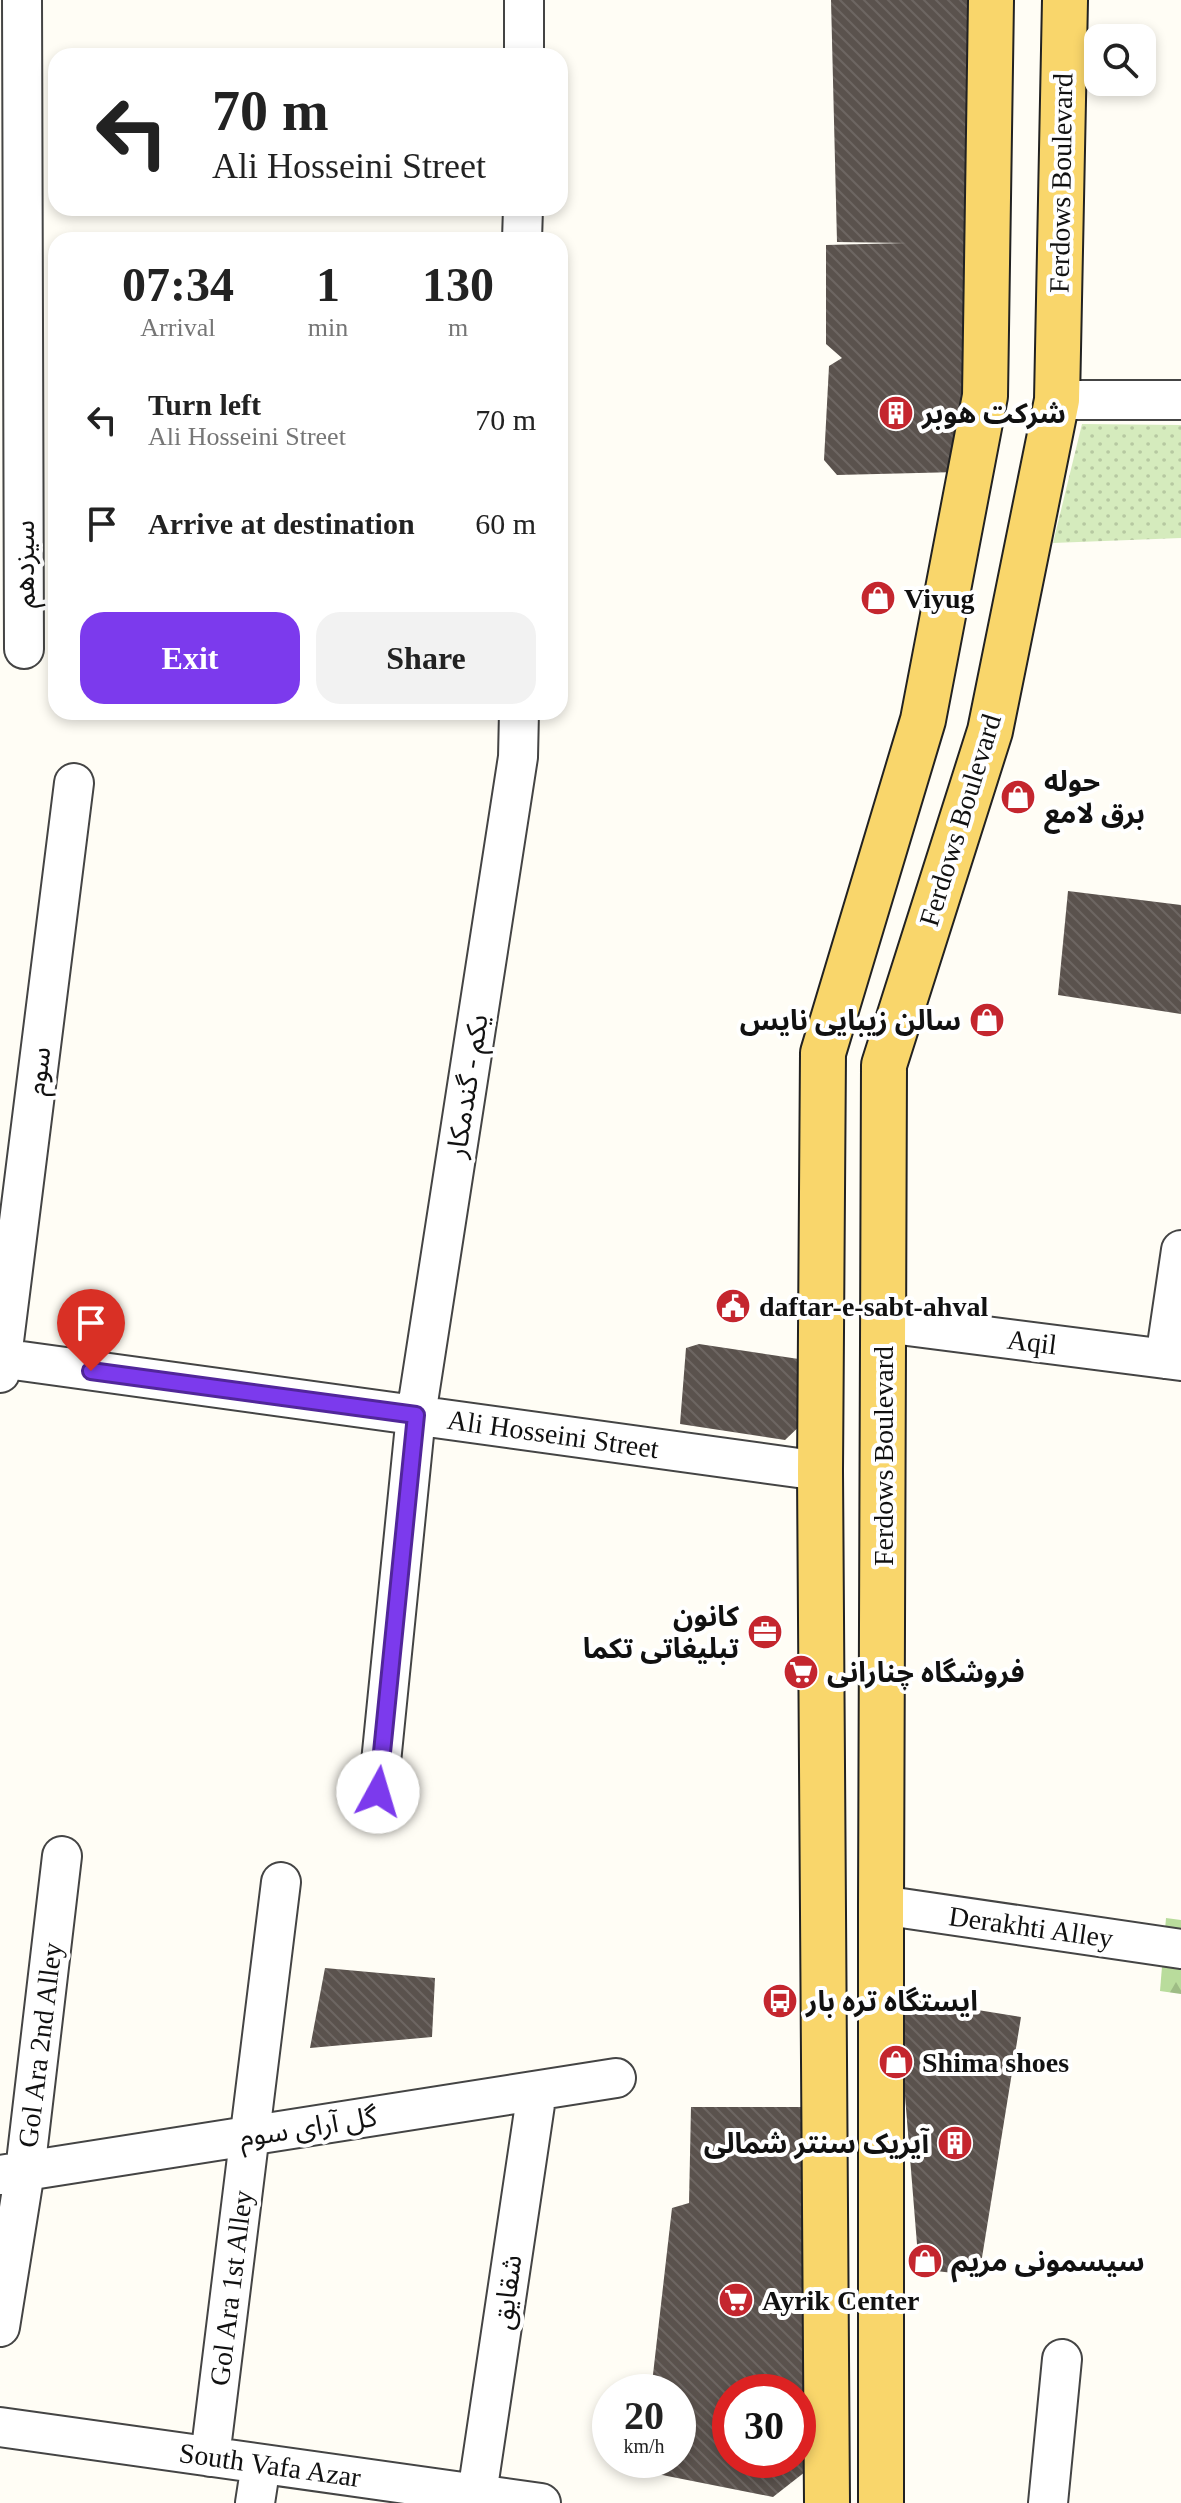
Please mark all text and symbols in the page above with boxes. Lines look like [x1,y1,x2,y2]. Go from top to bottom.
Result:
map controls [1084,24,1156,96]
button: search [1084,24,1156,96]
street label: Ferdows Boulevard [1044,73,1078,293]
icon: left [80,80,184,184]
text: 70 m [212,80,329,142]
text: Ali Hosseini Street [212,146,486,186]
text: 07:34 [122,258,234,311]
text: 1 [316,258,340,311]
text: 130 [422,258,494,311]
text: Arrival [140,313,215,342]
text: min [308,313,348,342]
text: m [448,313,468,342]
text: Turn left [148,388,261,421]
building icon: شرکت هوبر [877,394,915,432]
icon: left [80,398,124,442]
place label: شرکت هوبر [921,398,1066,430]
text: 70 m [475,403,536,436]
text: Ali Hosseini Street [148,422,346,451]
icon: arrive [80,502,124,546]
text: Arrive at destination [148,507,415,540]
text: 60 m [475,507,536,540]
street label: سیزدهم [9,520,46,608]
shop icon: Viyug [859,579,897,617]
place label: Viyug [904,583,975,614]
button: Exit [80,612,300,704]
button: Share [316,612,536,704]
street label: Ferdows Boulevard [913,710,1007,930]
place label: حوله برق لامع [1044,766,1145,834]
shop icon: حوله برق لامع [999,778,1037,816]
shop icon: سالن زیبایی نایس [968,1001,1006,1039]
place label: سالن زیبایی نایس [740,1005,961,1037]
street label: یکم - گندمکار [440,1012,500,1162]
street label: سوم [20,1045,61,1098]
public building icon: daftar-e-sabt-ahval [714,1287,752,1325]
pin [57,1289,125,1371]
place label: daftar-e-sabt-ahval [759,1291,988,1322]
icon: arrive [69,1301,113,1345]
street label: Aqil [1005,1324,1059,1360]
street label: Ferdows Boulevard [868,1346,899,1566]
street label: Ali Hosseini Street [445,1404,661,1464]
place label: کانون تبلیغاتی تکما [583,1601,739,1665]
office icon: کانون تبلیغاتی تکما [746,1613,784,1651]
supermarket icon: فروشگاه چنارانی [782,1653,820,1691]
place label: فروشگاه چنارانی [827,1657,1025,1690]
position arrow [336,1750,420,1834]
street label: Derakhti Alley [947,1900,1115,1954]
street label: Gol Ara 2nd Alley [12,1941,68,2149]
bus stop icon: ایستگاه تره بار [761,1982,799,2020]
place label: ایستگاه تره بار [805,1986,978,2018]
shop icon: Shima shoes [877,2043,915,2081]
place label: Shima shoes [922,2047,1069,2078]
street label: گل آرای سوم [237,2101,380,2158]
building icon: آیریک سنتر شمالی [936,2124,974,2162]
place label: آیریک سنتر شمالی [704,2127,930,2160]
street label: Gol Ara 1st Alley [204,2188,258,2388]
shop icon: سیسمونی مریم [906,2242,944,2280]
place label: سیسمونی مریم [951,2246,1145,2283]
street label: شقایق [486,2253,530,2332]
supermarket icon: Ayrik Center [717,2281,755,2319]
place label: Ayrik Center [762,2285,919,2316]
speed limit sign: 30 [712,2374,816,2478]
text: 20 [624,2393,664,2438]
text: km/h [623,2435,665,2457]
street label: South Vafa Azar [177,2437,363,2493]

